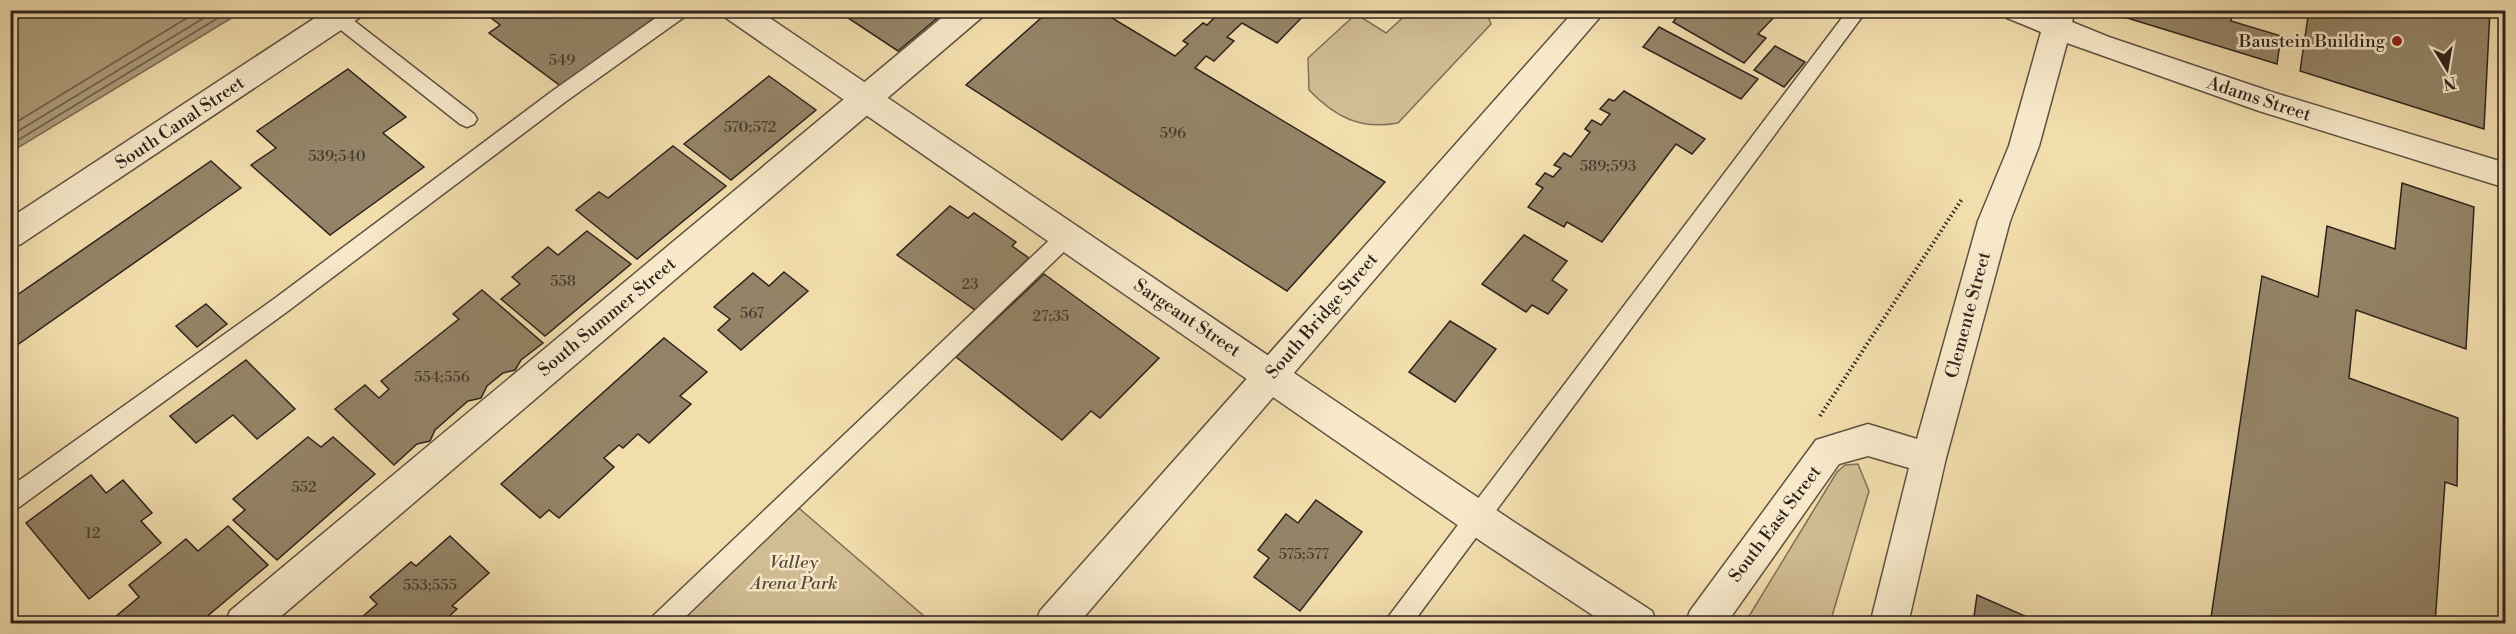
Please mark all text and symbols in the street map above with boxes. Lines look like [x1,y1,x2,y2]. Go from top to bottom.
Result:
place label: Baustein Building [2238,30,2386,53]
marker: Baustein Building [2390,34,2404,48]
north arrow [2417,39,2477,99]
house number: 549 [549,51,575,70]
street label: South Canal Street [111,71,250,175]
street label: Adams Street [2203,71,2314,127]
text: N [2441,72,2458,94]
house number: 570;572 [724,118,776,137]
house number: 596 [1160,124,1186,143]
house number: 539;540 [308,147,366,166]
house number: 589;593 [1580,157,1636,176]
street label: South Bridge Street [1261,248,1383,384]
street label: Clemente Street [1940,249,1996,381]
street label: South Summer Street [533,252,681,382]
house number: 558 [550,272,576,291]
street label: Sargeant Street [1129,274,1245,363]
house number: 23 [962,275,978,294]
house number: 567 [740,304,765,323]
house number: 27;35 [1033,307,1069,326]
house number: 554;556 [414,368,470,387]
street label: South East Street [1724,461,1827,587]
house number: 552 [291,478,317,497]
house number: 12 [85,524,101,543]
house number: 575;577 [1279,545,1330,564]
park label: Valley Arena Park [749,551,837,595]
house number: 553;555 [403,576,457,595]

